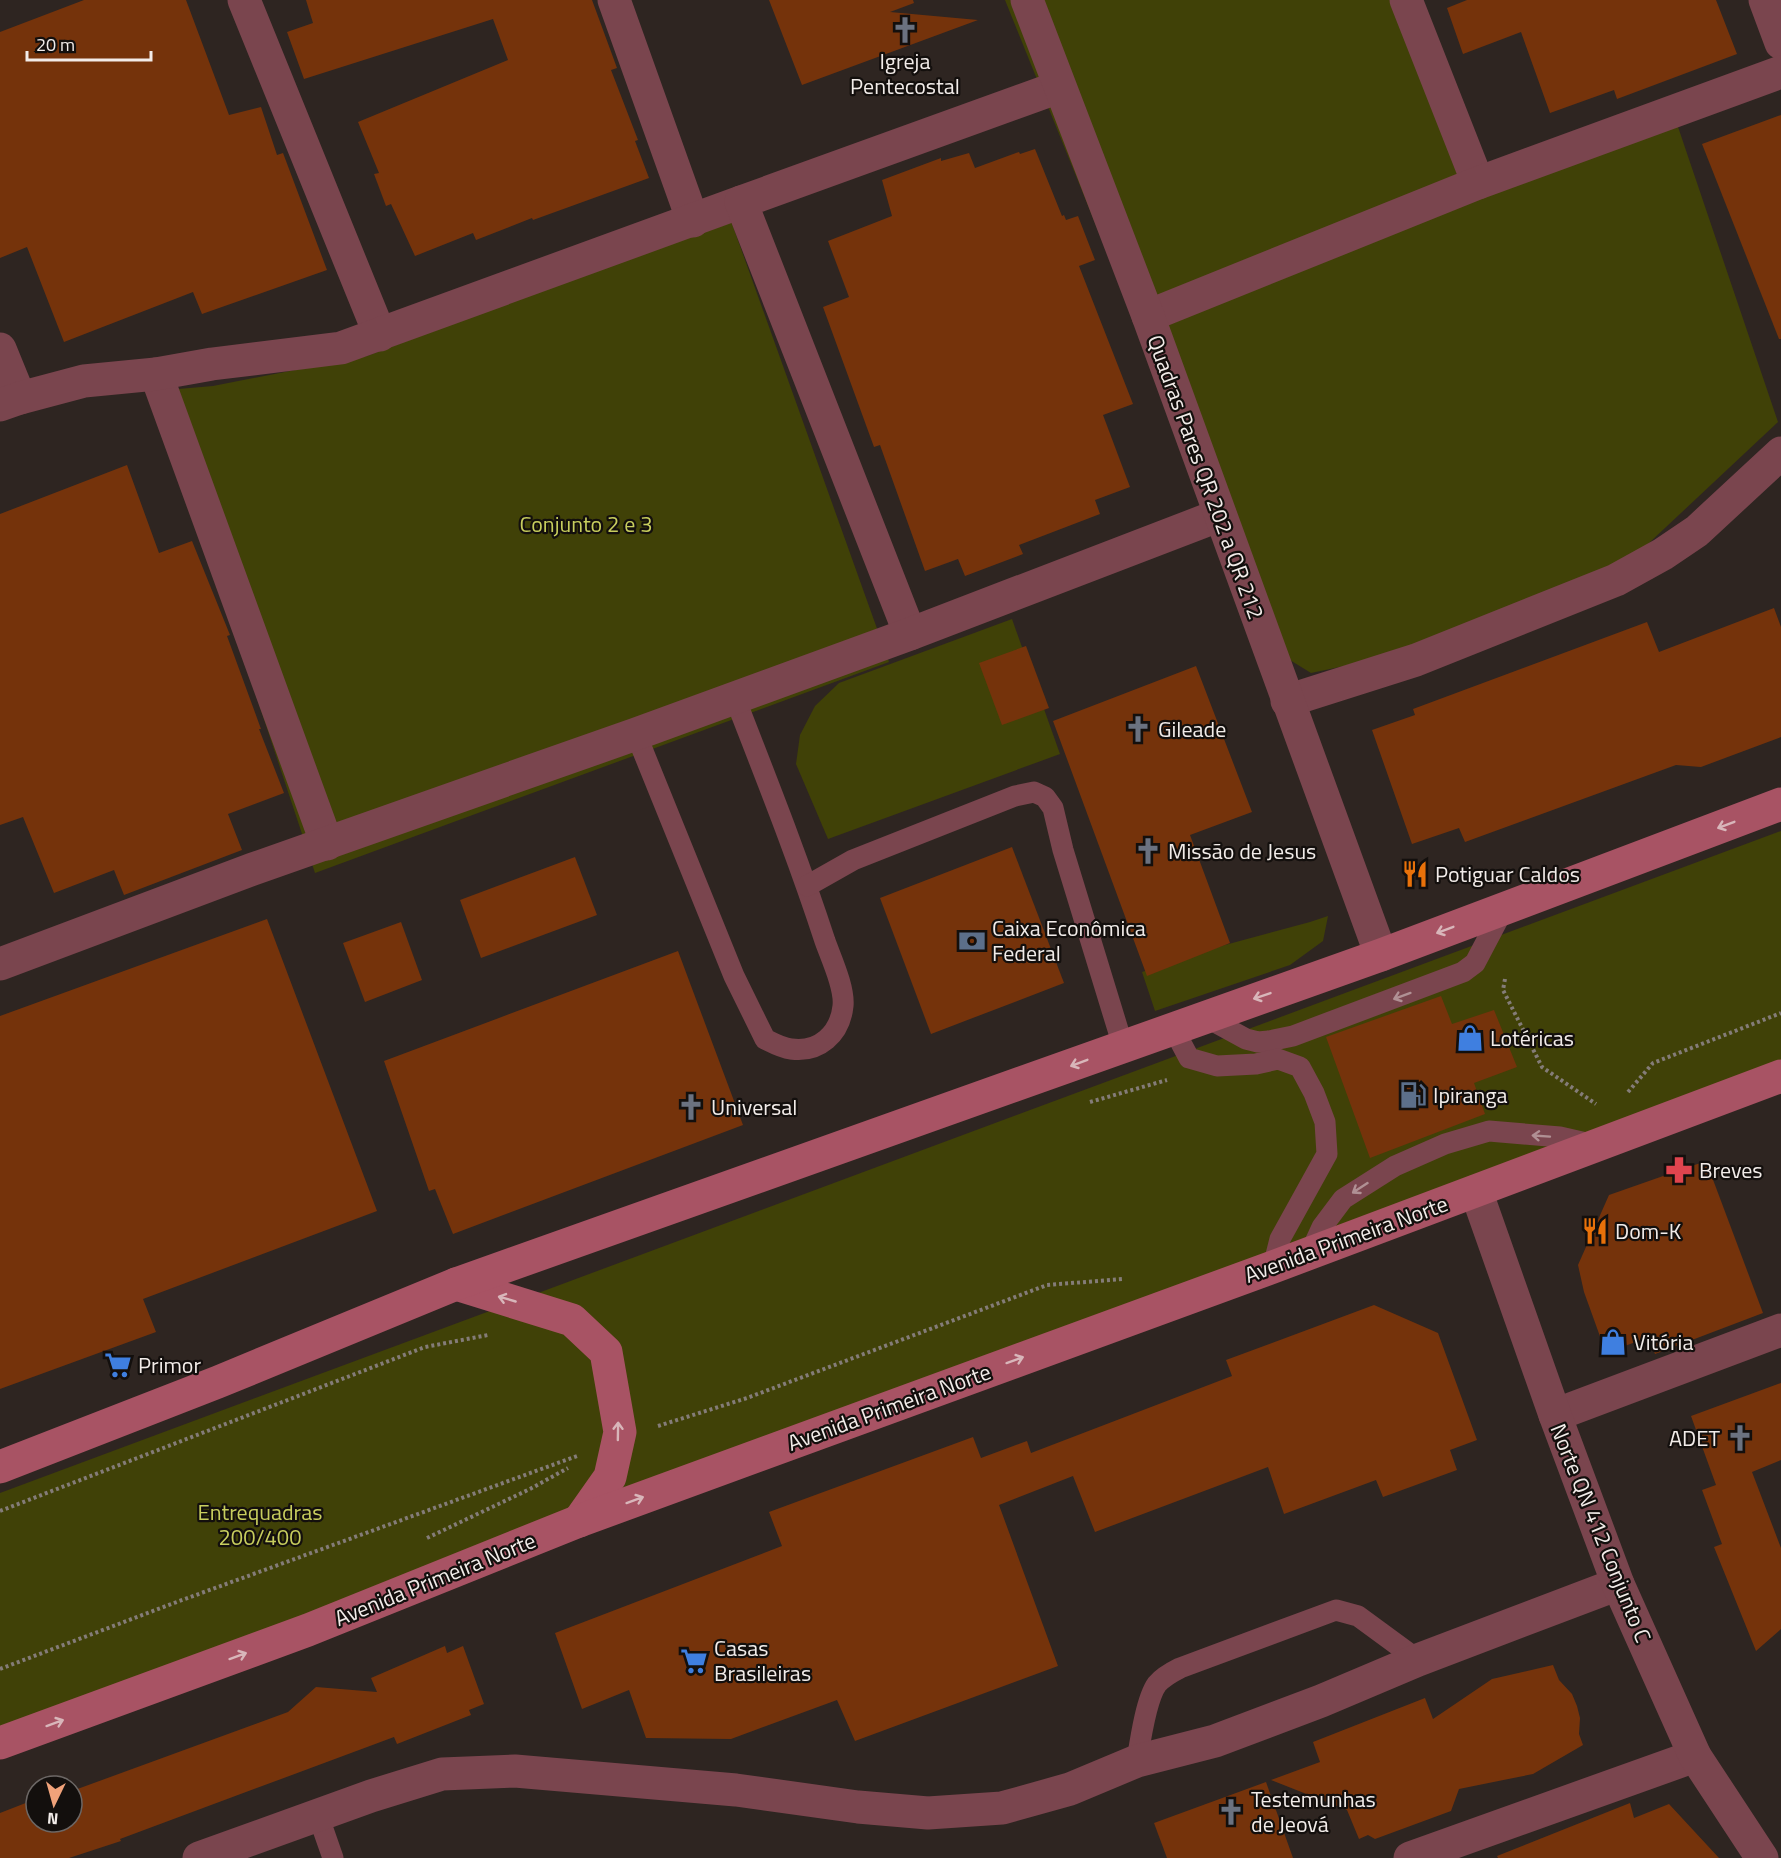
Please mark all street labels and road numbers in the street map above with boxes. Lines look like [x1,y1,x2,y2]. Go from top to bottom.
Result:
street label: Quadras Pares QR 202 a QR 212 [1139,330,1273,624]
street label: Avenida Primeira Norte [1239,1186,1453,1292]
street label: Avenida Primeira Norte [782,1354,996,1460]
street label: Norte QN 412 Conjunto C [1542,1418,1660,1648]
street label: Avenida Primeira Norte [329,1523,541,1635]

